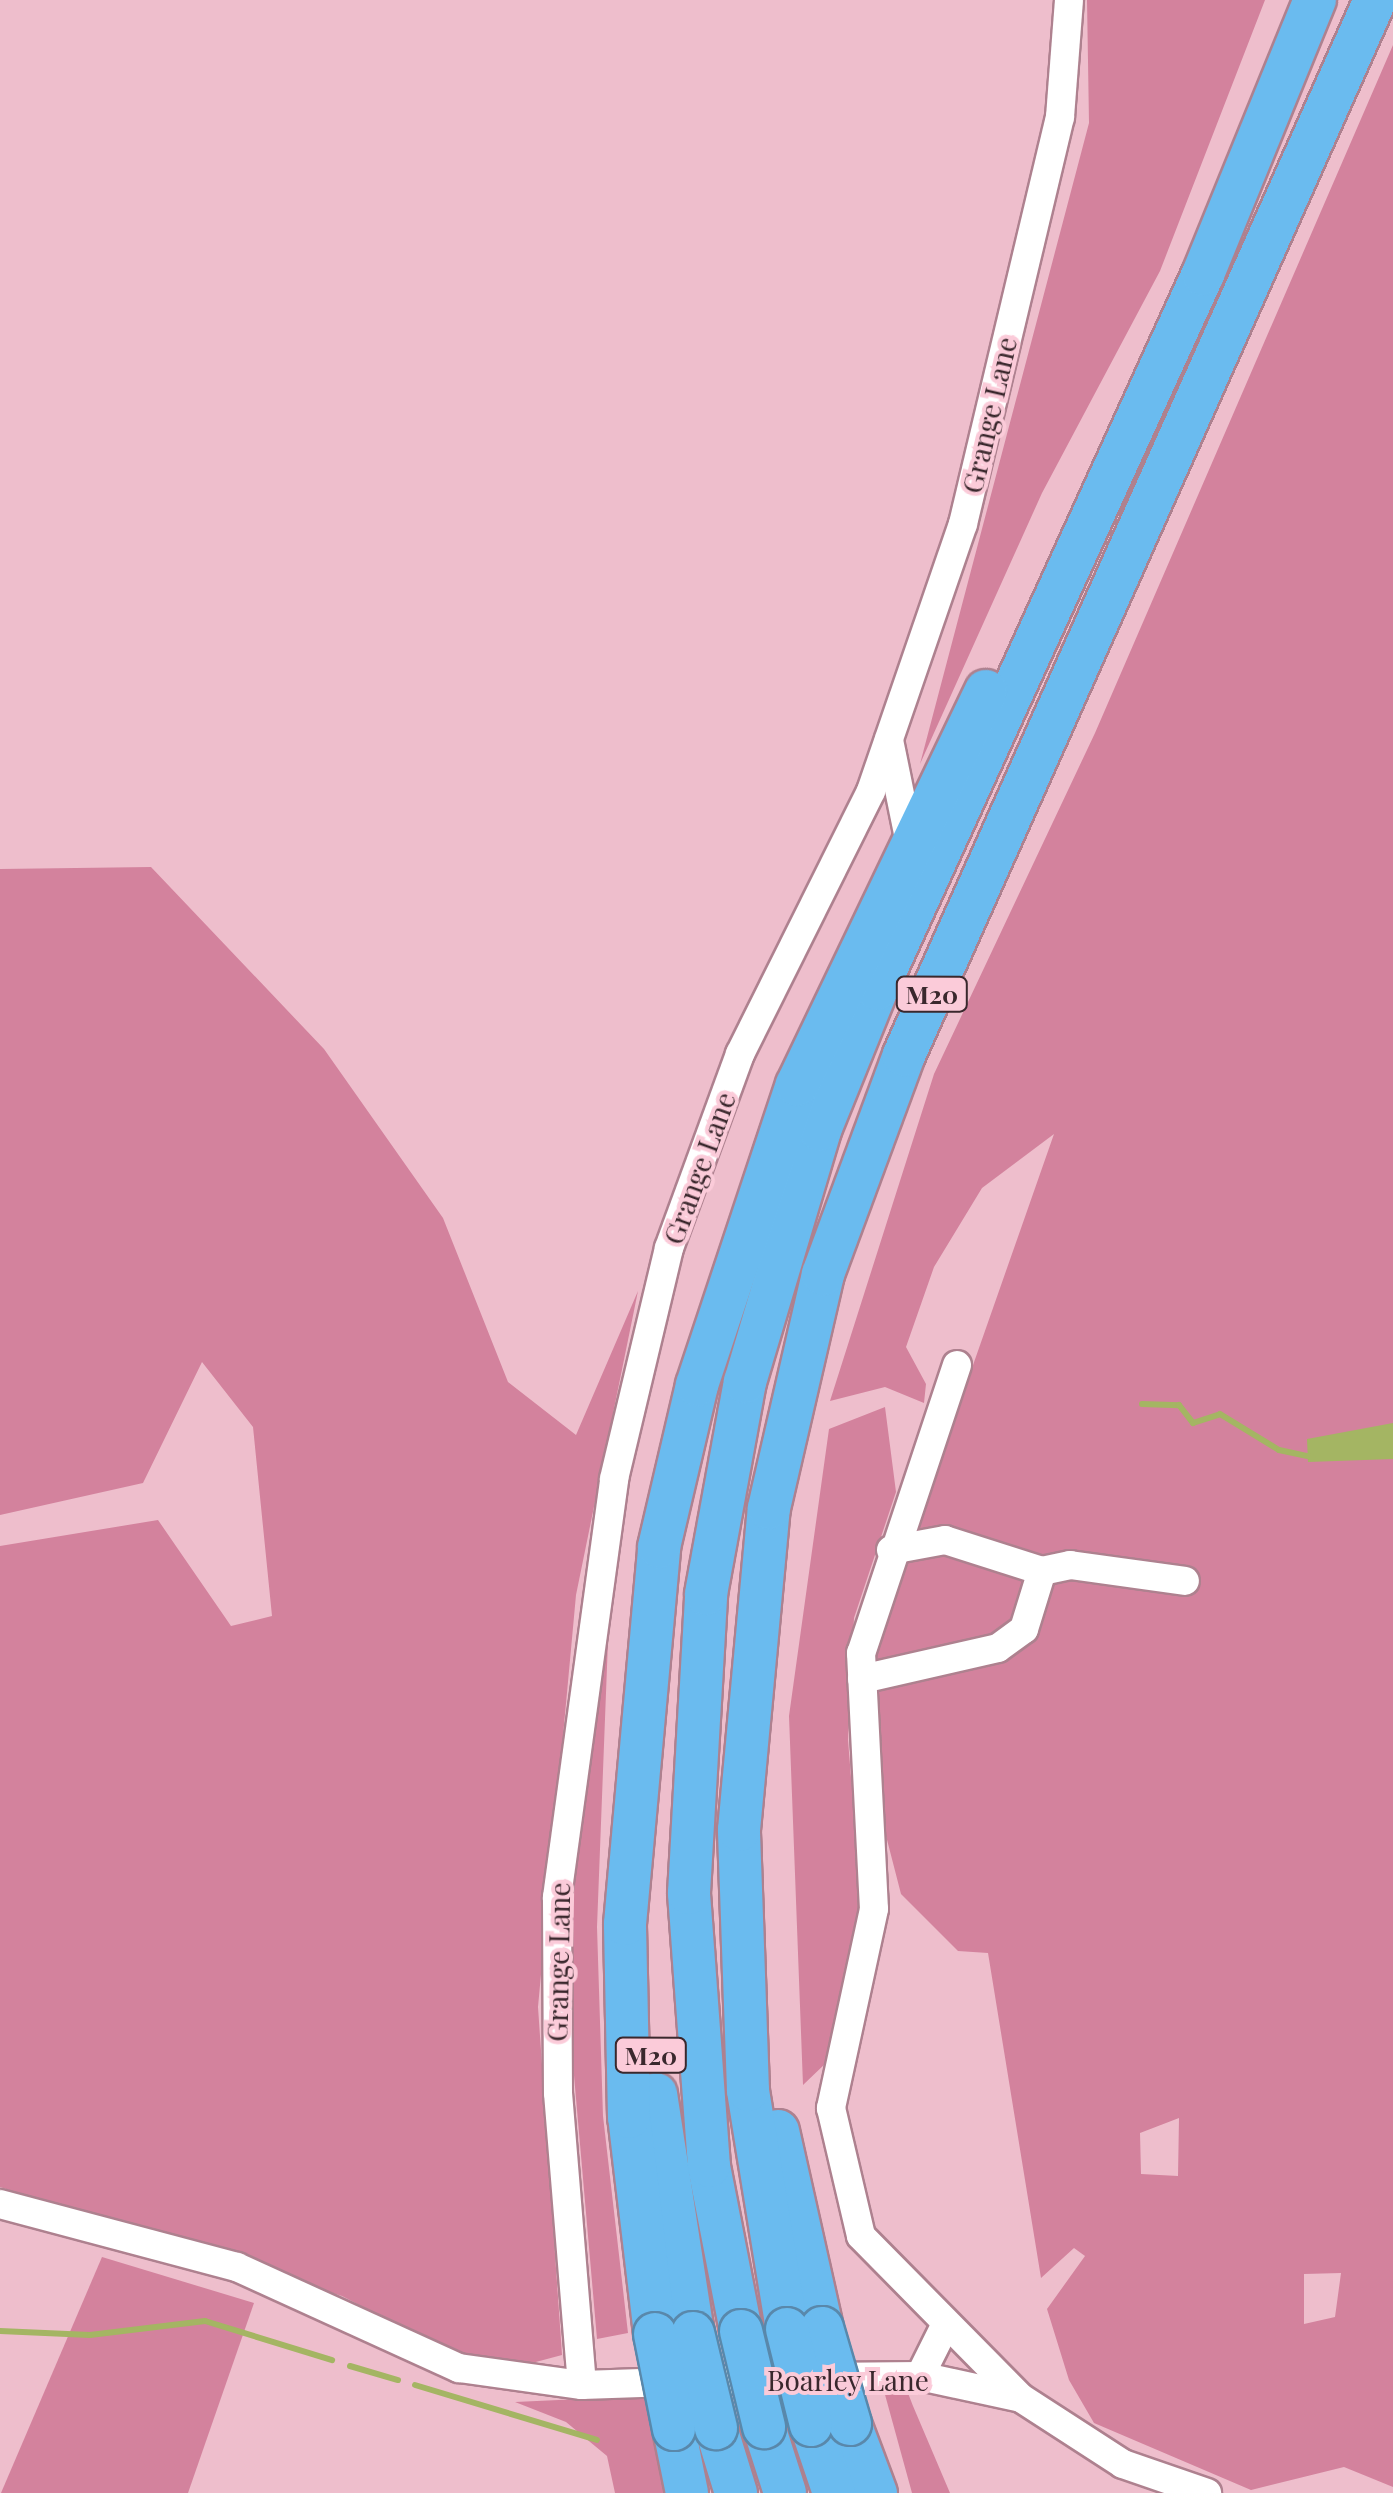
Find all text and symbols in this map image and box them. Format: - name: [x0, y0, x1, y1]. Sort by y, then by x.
- street label: Grange Lane: [955, 334, 1023, 496]
- road number: M20: [894, 974, 970, 1014]
- street label: Grange Lane: [656, 1087, 742, 1249]
- street label: Grange Lane: [540, 1882, 576, 2042]
- road number: M20: [614, 2035, 688, 2075]
- street label: Boarley Lane: [767, 2363, 929, 2397]

